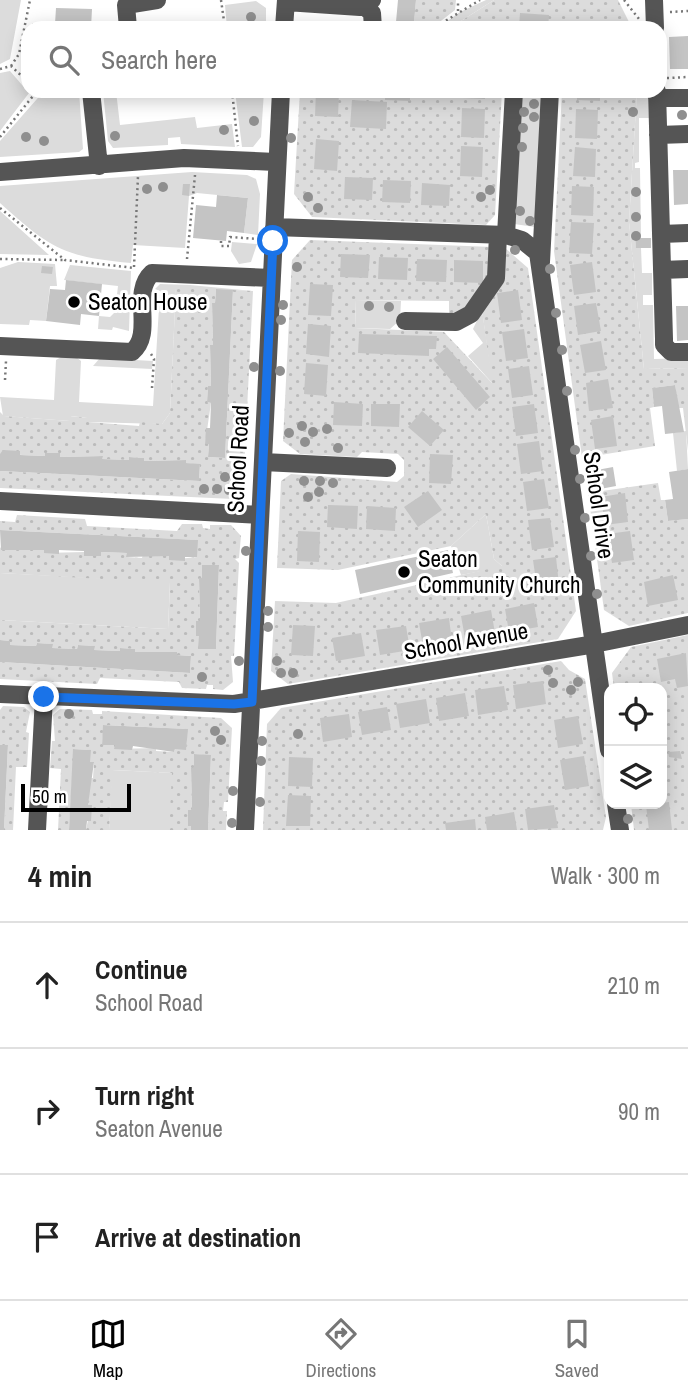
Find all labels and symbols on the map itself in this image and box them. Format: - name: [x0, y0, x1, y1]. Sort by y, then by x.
- route start: [257, 225, 288, 256]
- place label: Seaton House: [88, 286, 208, 317]
- marker: Seaton House: [66, 294, 82, 310]
- street label: School Road: [219, 404, 256, 514]
- street label: School Drive: [577, 449, 622, 561]
- place label: Seaton Community Church: [418, 543, 580, 600]
- marker: Seaton Community Church: [396, 564, 412, 580]
- street label: School Avenue: [401, 614, 530, 667]
- route end: [28, 681, 59, 712]
- scale bar: [21, 781, 131, 813]

